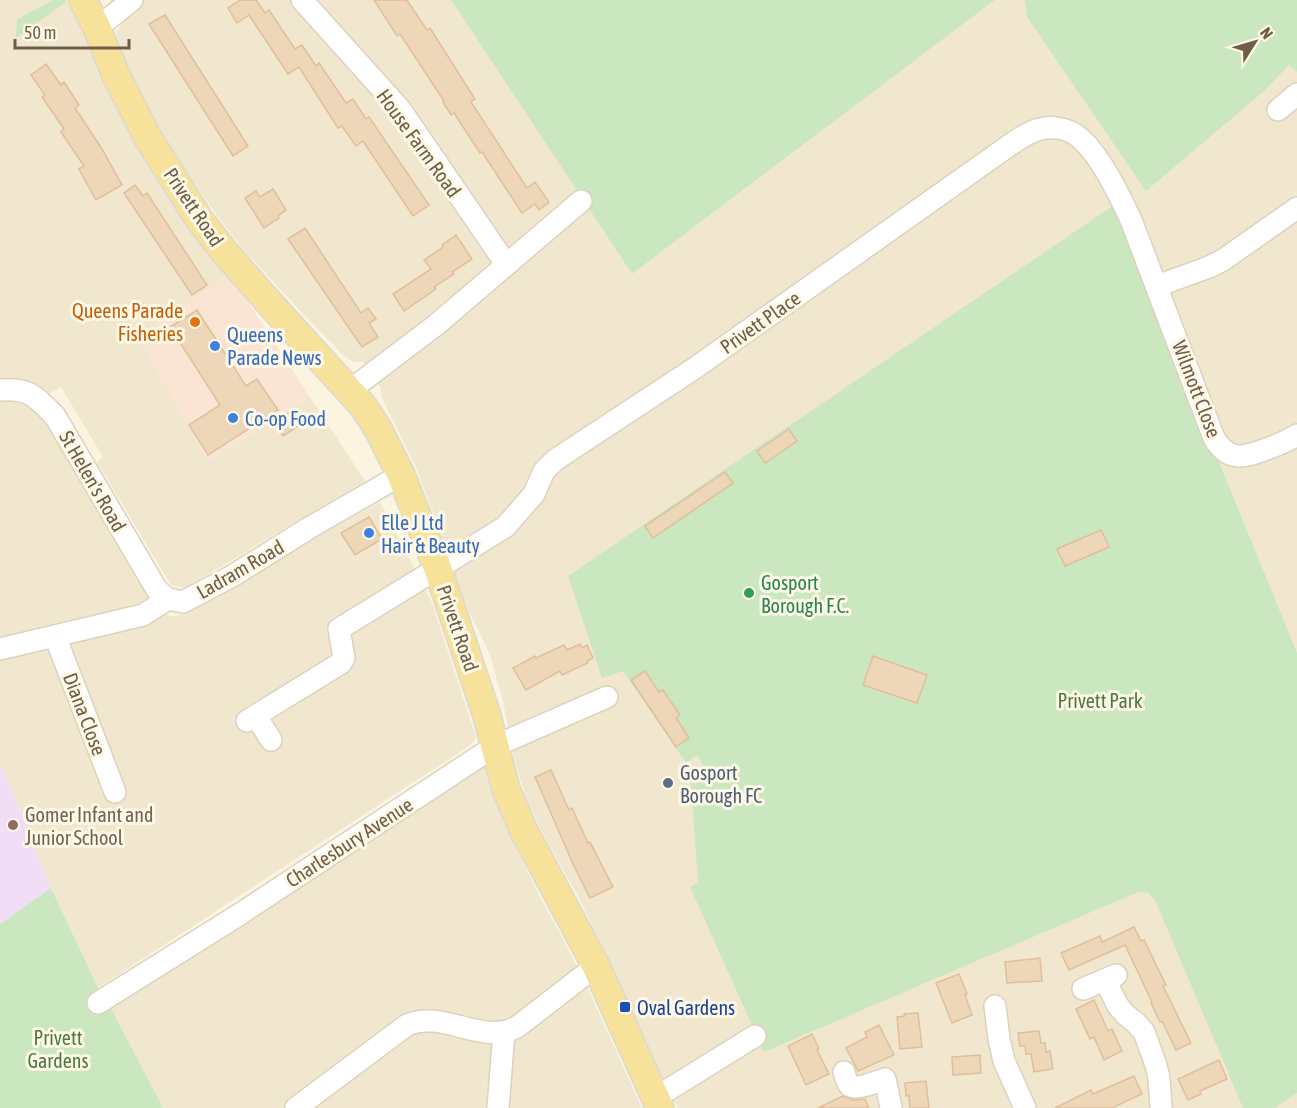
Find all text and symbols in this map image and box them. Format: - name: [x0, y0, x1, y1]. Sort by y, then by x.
- scale bar: [15, 12, 129, 50]
- north arrow: [1225, 12, 1285, 72]
- text: 50 m: [24, 22, 56, 43]
- text: N: [1257, 24, 1277, 42]
- street label: House Farm Road: [372, 85, 466, 201]
- street label: Privett Road: [159, 163, 229, 251]
- street label: Privett Place: [715, 286, 805, 358]
- place label: Queens Parade Fisheries: [72, 299, 183, 345]
- marker: Queens Parade Fisheries: [188, 315, 202, 329]
- place label: Queens Parade News: [227, 323, 321, 369]
- street label: Wilmott Close: [1168, 337, 1226, 441]
- marker: Queens Parade News: [208, 339, 222, 353]
- place label: Co-op Food: [245, 407, 326, 430]
- marker: Co-op Food: [226, 411, 240, 425]
- street label: St Helen's Road: [55, 427, 131, 535]
- place label: Elle J Ltd Hair & Beauty: [381, 511, 480, 557]
- marker: Elle J Ltd Hair & Beauty: [362, 526, 376, 540]
- street label: Ladram Road: [192, 535, 288, 603]
- place label: Gosport Borough F.C.: [761, 571, 849, 617]
- street label: Privett Road: [432, 582, 484, 674]
- marker: Gosport Borough F.C.: [742, 586, 756, 600]
- street label: Diana Close: [59, 670, 111, 758]
- park label: Privett Park: [1057, 689, 1143, 712]
- place label: Gosport Borough FC: [680, 761, 762, 807]
- marker: Gosport Borough FC: [661, 776, 675, 790]
- street label: Charlesbury Avenue: [281, 792, 417, 892]
- place label: Gomer Infant and Junior School: [25, 803, 153, 849]
- marker: Gomer Infant and Junior School: [6, 818, 20, 832]
- place label: Oval Gardens: [637, 996, 735, 1019]
- marker: Oval Gardens: [618, 1000, 632, 1014]
- park label: Privett Gardens: [27, 1026, 89, 1072]

